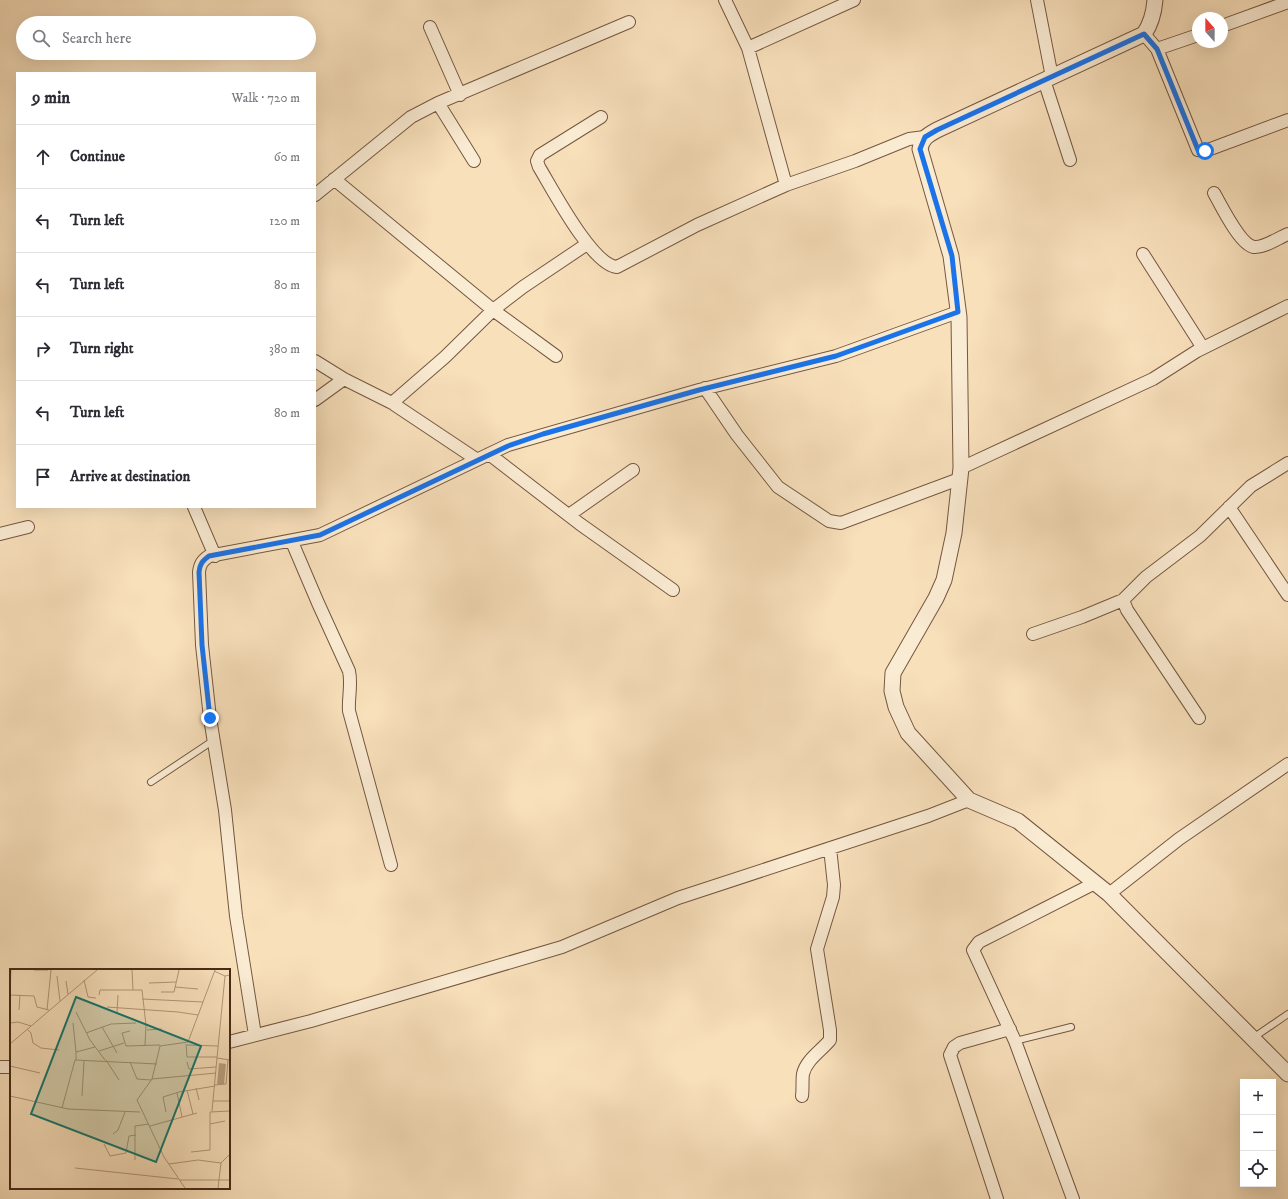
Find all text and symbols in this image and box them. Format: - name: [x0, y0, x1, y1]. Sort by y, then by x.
- north arrow: [1192, 12, 1228, 48]
- search box: [16, 16, 316, 60]
- icon: search: [30, 27, 52, 49]
- text: Search here: [62, 29, 131, 48]
- text: 9 min: [32, 87, 70, 109]
- text: Walk · 720 m: [232, 90, 300, 106]
- route start: [1196, 142, 1214, 160]
- icon: ahead: [32, 146, 54, 168]
- text: Continue: [70, 147, 125, 166]
- text: 60 m: [274, 149, 300, 165]
- icon: left: [32, 210, 54, 232]
- text: Turn left: [70, 211, 124, 230]
- text: 120 m: [269, 213, 300, 229]
- icon: left: [32, 274, 54, 296]
- text: Turn left: [70, 275, 124, 294]
- text: 80 m: [274, 277, 300, 293]
- icon: right: [32, 338, 54, 360]
- text: Turn right: [70, 339, 133, 358]
- text: 380 m: [269, 341, 300, 357]
- icon: left: [32, 402, 54, 424]
- text: Turn left: [70, 403, 124, 422]
- text: 80 m: [274, 405, 300, 421]
- icon: arrive: [32, 466, 54, 488]
- text: Arrive at destination: [70, 467, 190, 486]
- route end: [201, 709, 219, 727]
- inset map: [10, 969, 230, 1189]
- map controls: [1240, 1079, 1276, 1187]
- button: +: [1240, 1079, 1276, 1115]
- button: −: [1240, 1115, 1276, 1151]
- button: locate: [1240, 1151, 1276, 1187]

